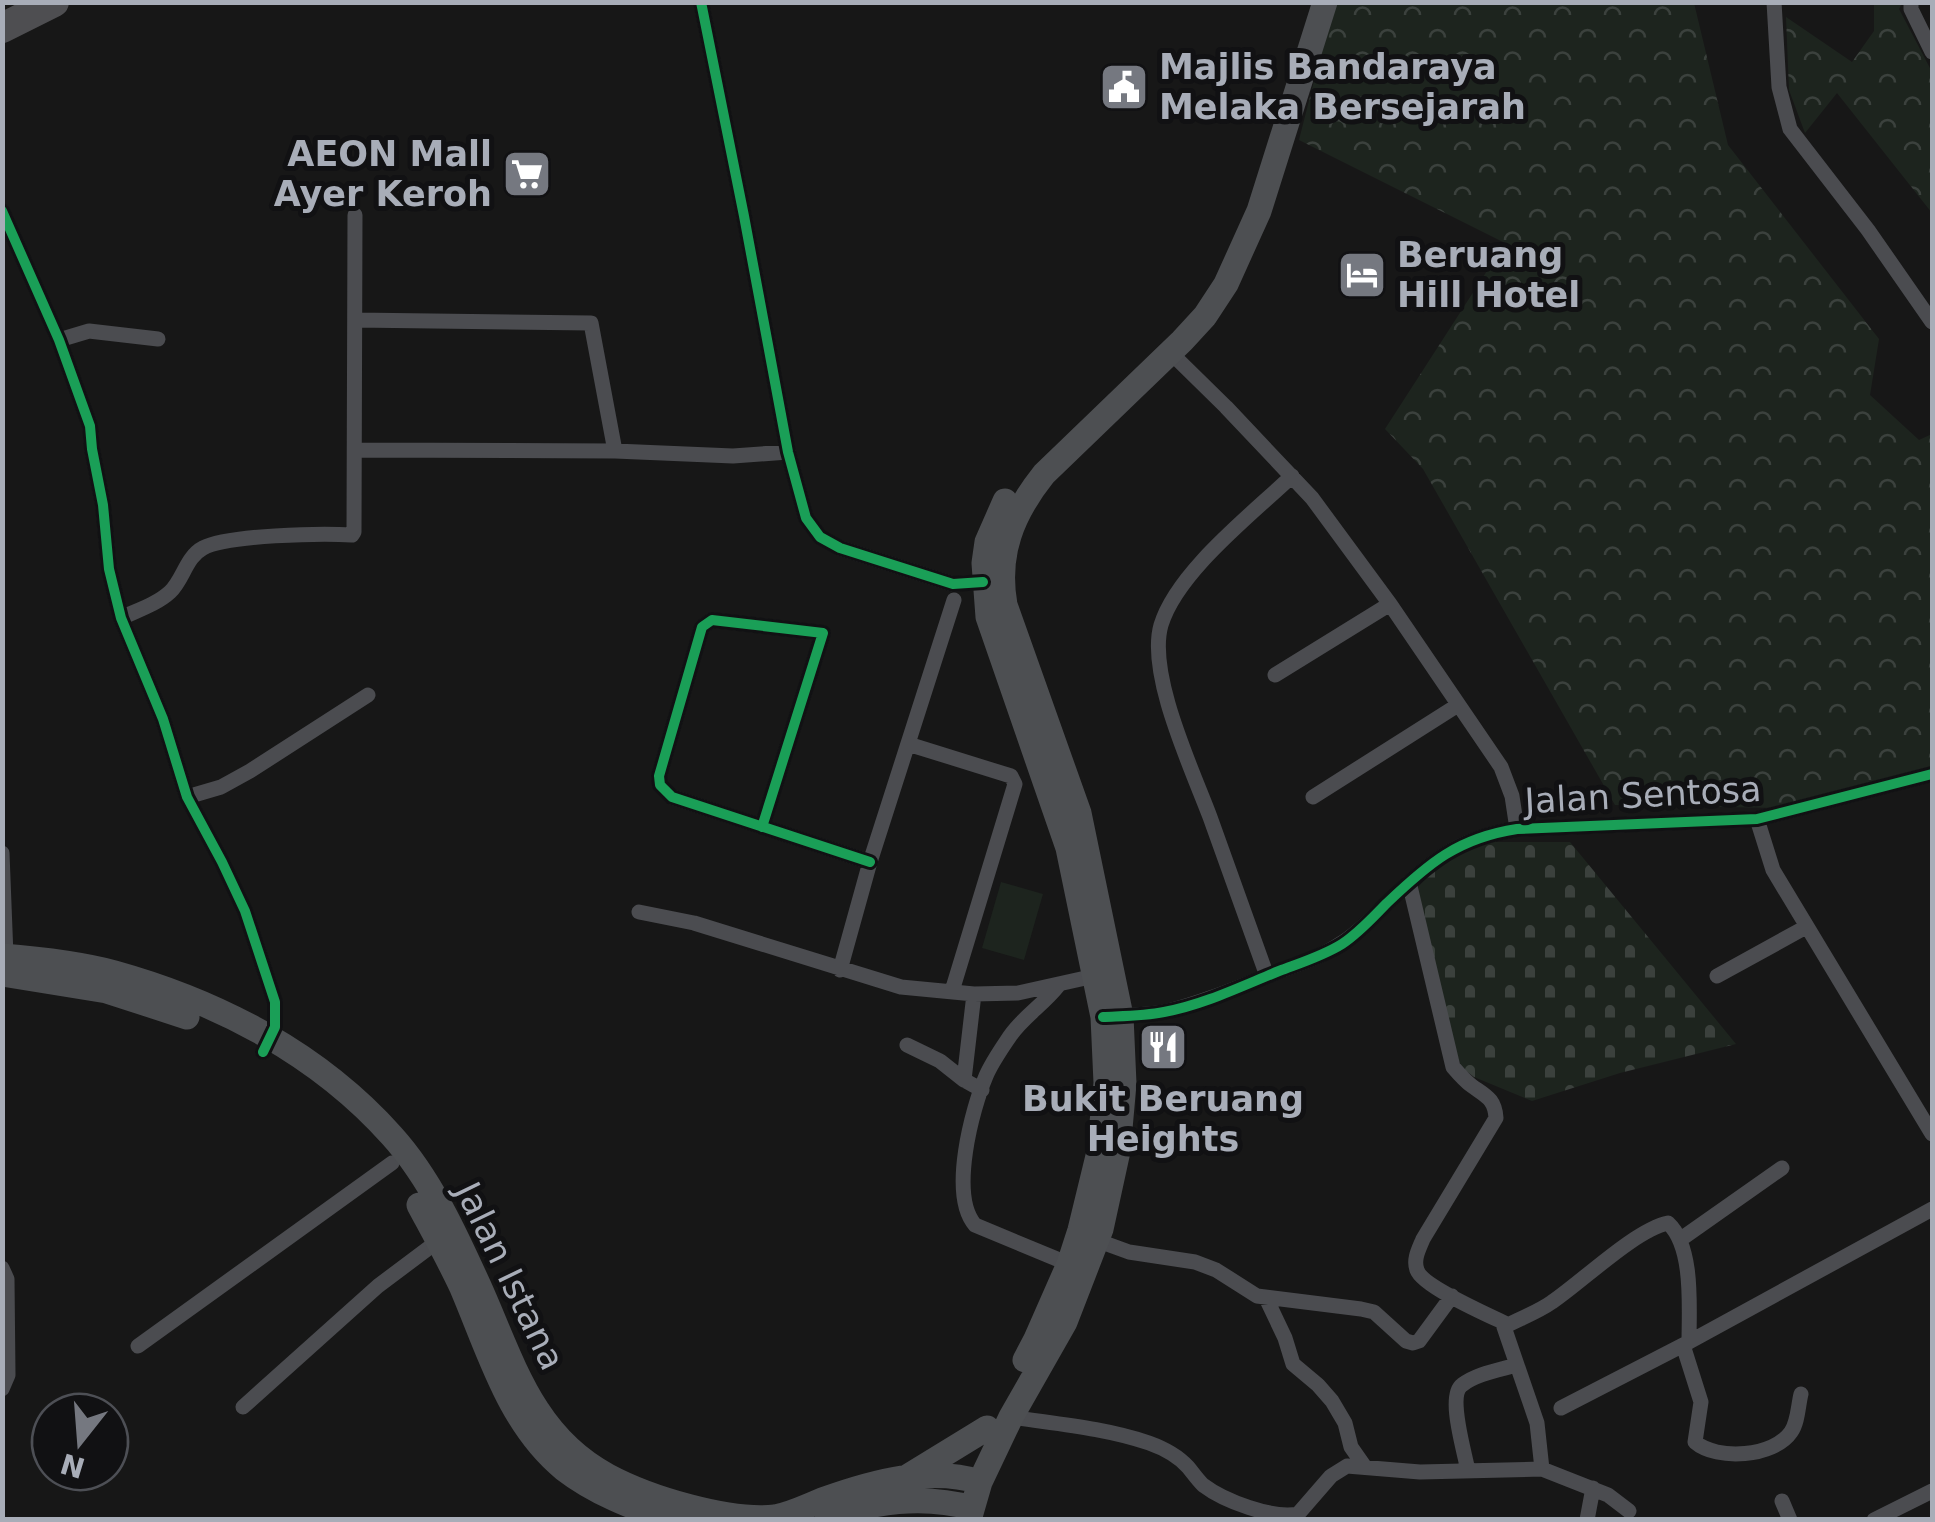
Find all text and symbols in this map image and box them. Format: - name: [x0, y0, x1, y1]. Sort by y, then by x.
- place label: Majlis Bandaraya Melaka Bersejarah: [1159, 47, 1526, 127]
- public building icon: Majlis Bandaraya Melaka Bersejarah: [1098, 61, 1150, 113]
- place label: AEON Mall Ayer Keroh: [274, 134, 492, 214]
- supermarket icon: AEON Mall Ayer Keroh: [501, 148, 553, 200]
- place label: Beruang Hill Hotel: [1397, 235, 1580, 315]
- hotel icon: Beruang Hill Hotel: [1336, 249, 1388, 301]
- street label: Jalan Sentosa: [1522, 769, 1762, 821]
- restaurant icon: Bukit Beruang Heights: [1137, 1021, 1189, 1073]
- place label: Bukit Beruang Heights: [1022, 1079, 1304, 1159]
- street label: Jalan Istana: [447, 1174, 573, 1376]
- north arrow: [30, 1392, 130, 1492]
- text: N: [57, 1446, 89, 1485]

